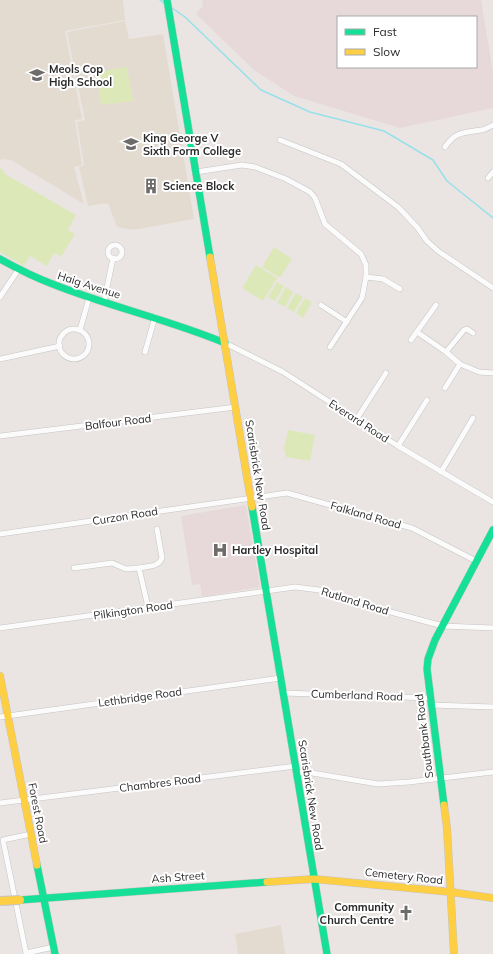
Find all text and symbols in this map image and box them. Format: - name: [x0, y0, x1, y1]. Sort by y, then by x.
- legend: [337, 16, 477, 68]
- text: Fast: [373, 24, 397, 39]
- text: Slow: [373, 44, 401, 59]
- place label: Meols Cop High School: [49, 62, 112, 89]
- school or university icon: Meols Cop High School: [28, 66, 46, 84]
- place label: King George V Sixth Form College: [143, 131, 241, 158]
- school or university icon: King George V Sixth Form College: [122, 135, 140, 153]
- building icon: Science Block: [142, 177, 160, 195]
- place label: Science Block: [163, 179, 235, 193]
- street label: Haig Avenue: [56, 268, 122, 302]
- street label: Everard Road: [326, 396, 392, 446]
- street label: Balfour Road: [84, 411, 152, 433]
- street label: Scarisbrick New Road: [242, 419, 274, 531]
- street label: Falkland Road: [329, 498, 403, 532]
- street label: Curzon Road: [91, 504, 159, 528]
- hospital icon: Hartley Hospital: [211, 541, 229, 559]
- place label: Hartley Hospital: [232, 543, 318, 557]
- street label: Rutland Road: [320, 584, 390, 618]
- street label: Pilkington Road: [92, 597, 174, 623]
- street label: Lethbridge Road: [97, 684, 183, 710]
- street label: Cumberland Road: [311, 686, 403, 704]
- street label: Southbank Road: [412, 693, 436, 779]
- street label: Scarisbrick New Road: [295, 739, 327, 851]
- street label: Chambres Road: [118, 771, 202, 795]
- street label: Forest Road: [25, 782, 51, 844]
- street label: Cemetery Road: [364, 865, 444, 887]
- street label: Ash Street: [151, 868, 205, 886]
- place label: Community Church Centre: [320, 900, 394, 927]
- church icon: Community Church Centre: [397, 904, 415, 922]

